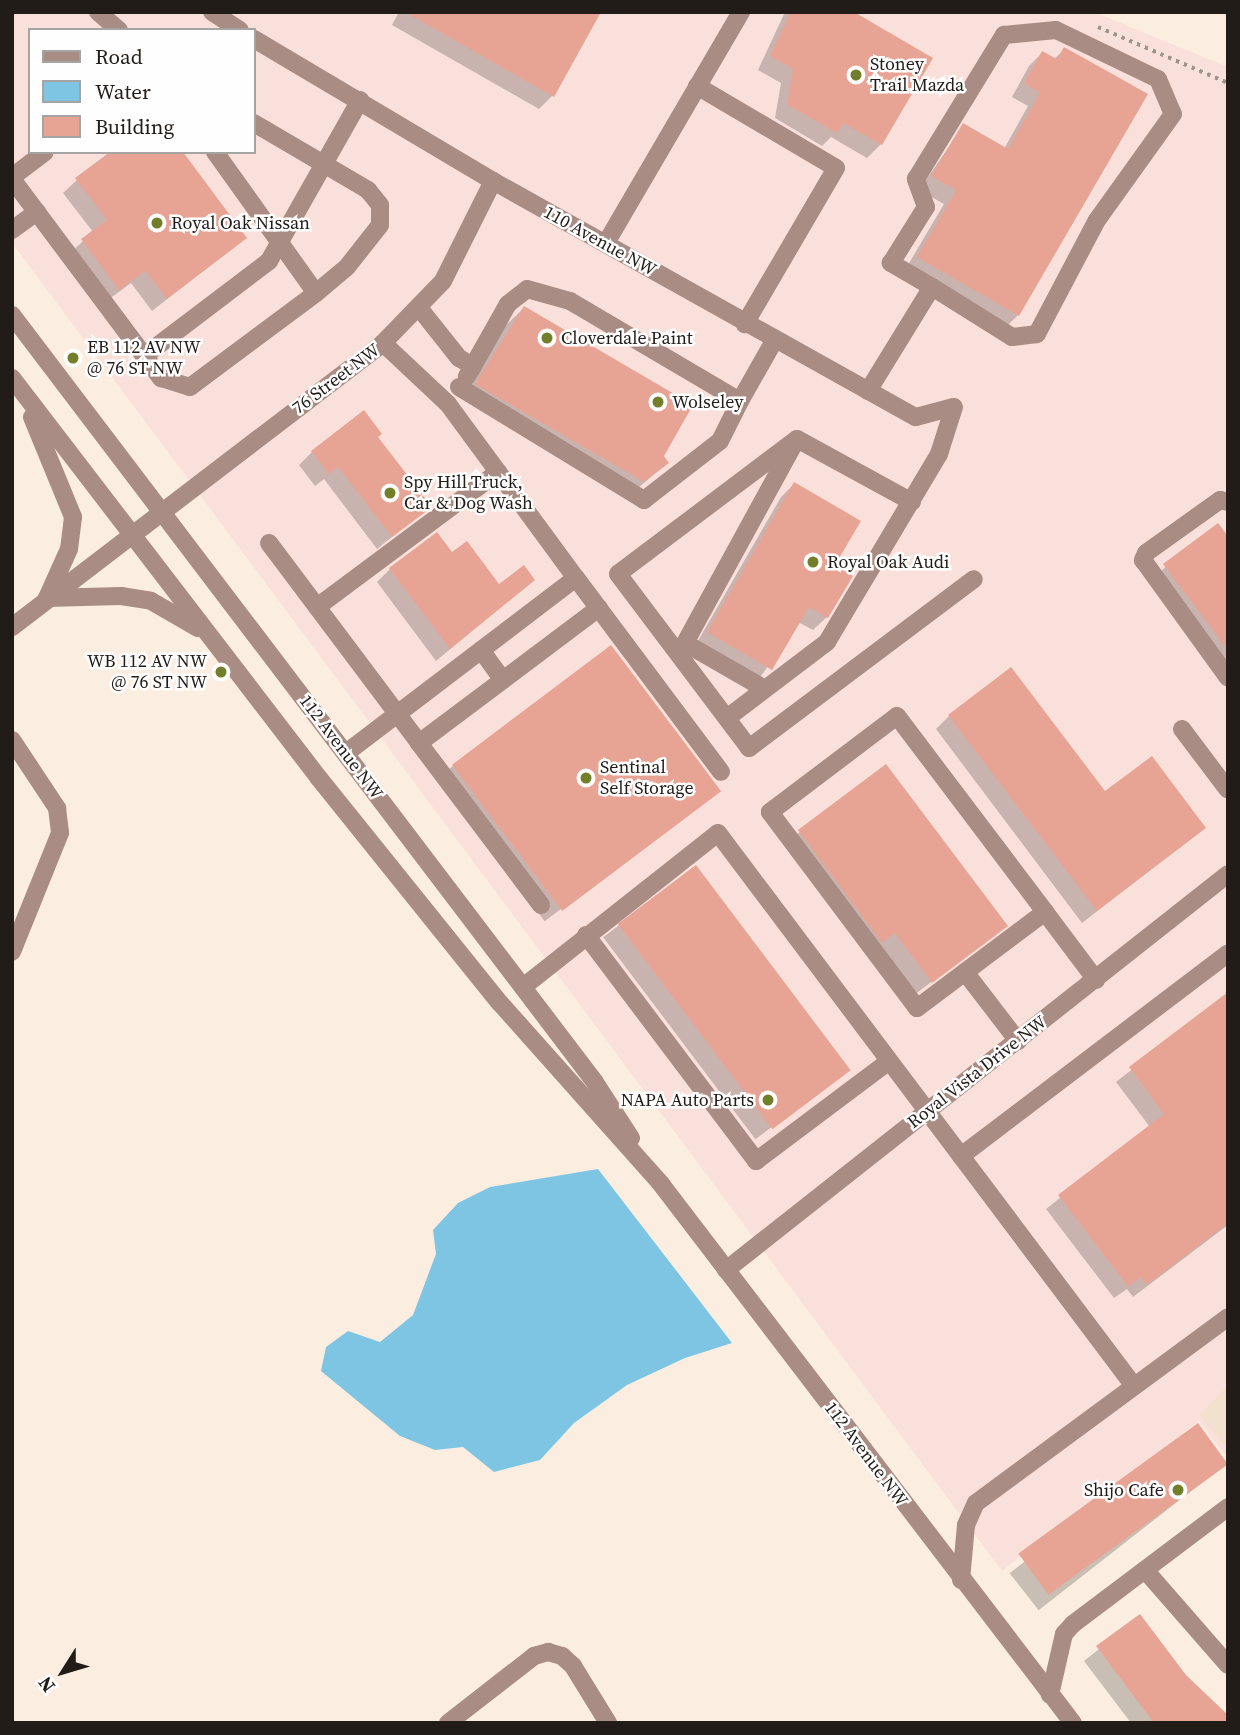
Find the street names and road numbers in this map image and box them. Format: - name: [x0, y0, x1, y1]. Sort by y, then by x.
- street label: 110 Avenue NW: [540, 201, 660, 281]
- street label: 76 Street NW: [288, 339, 384, 419]
- street label: 112 Avenue NW: [295, 691, 387, 803]
- street label: Royal Vista Drive NW: [903, 1011, 1051, 1133]
- street label: 112 Avenue NW: [820, 1398, 912, 1510]

